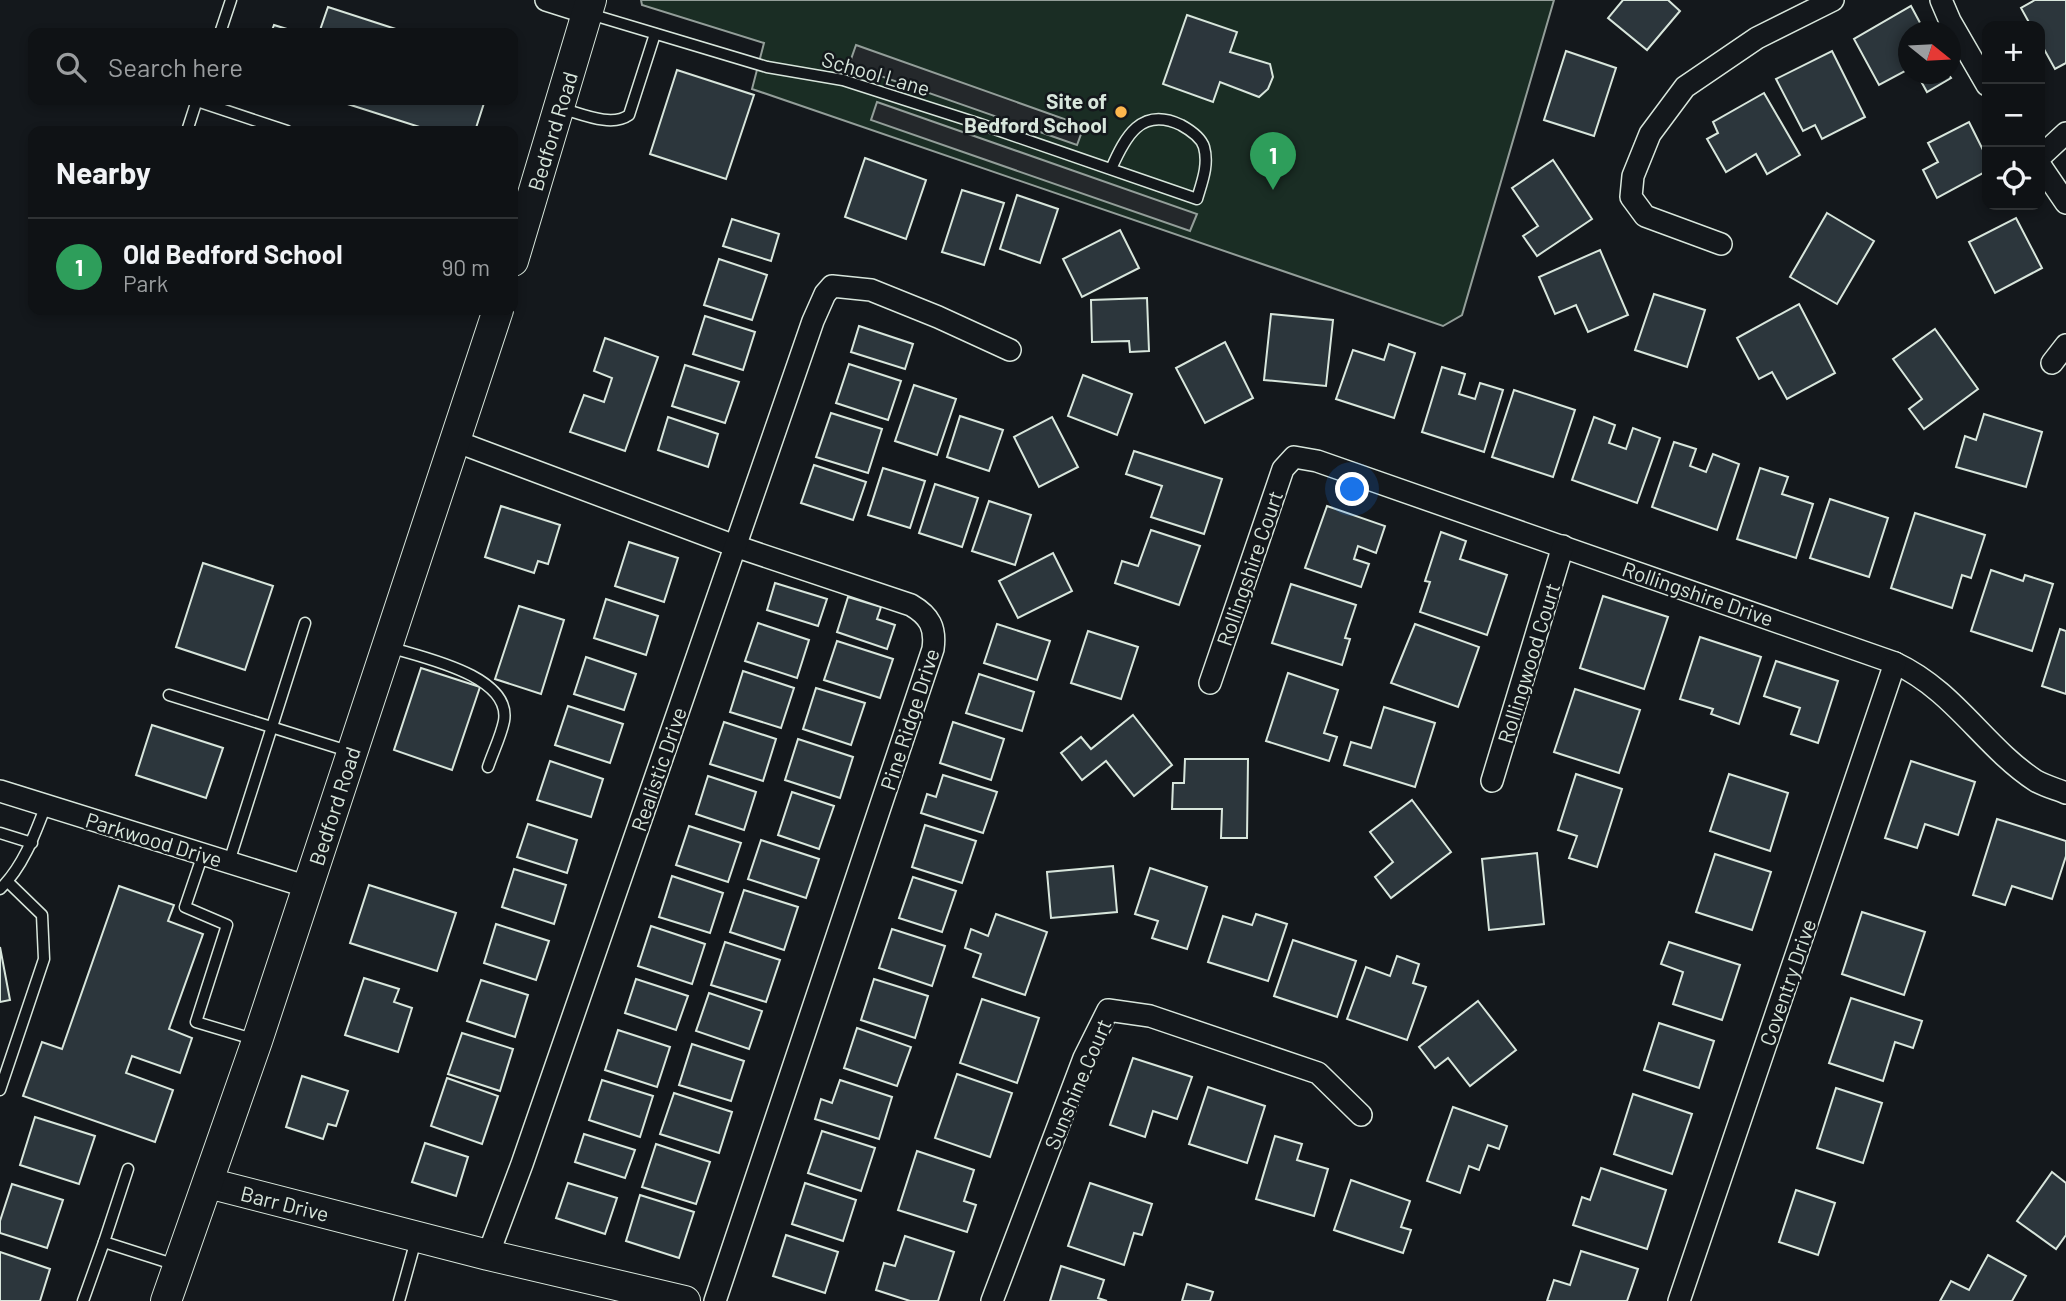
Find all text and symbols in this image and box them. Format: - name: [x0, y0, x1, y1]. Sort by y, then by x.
- north arrow: [1898, 21, 1961, 84]
- map controls: [1982, 21, 2045, 210]
- button: +: [1982, 21, 2045, 84]
- search box: [28, 28, 518, 105]
- street label: School Lane: [819, 46, 933, 100]
- icon: search: [52, 48, 90, 86]
- text: Search here: [108, 51, 243, 82]
- street label: Bedford Road: [522, 68, 582, 194]
- button: −: [1982, 84, 2045, 147]
- place label: Site of Bedford School: [964, 88, 1107, 137]
- marker: Site of Bedford School: [1113, 104, 1129, 120]
- pin: 1: [1250, 132, 1296, 190]
- button: locate: [1982, 147, 2045, 210]
- text: Nearby: [56, 154, 151, 190]
- text: Old Bedford School: [123, 238, 343, 269]
- text: 1: [75, 253, 83, 281]
- text: 90 m: [441, 253, 490, 281]
- text: Park: [123, 269, 168, 297]
- your location: [1335, 472, 1369, 506]
- street label: Rollingshire Court: [1211, 487, 1287, 649]
- street label: Rollingshire Drive: [1619, 555, 1777, 631]
- street label: Rollingwood Court: [1492, 580, 1564, 746]
- street label: Pine Ridge Drive: [874, 645, 944, 793]
- street label: Realistic Drive: [625, 704, 691, 834]
- street label: Bedford Road: [303, 743, 365, 869]
- street label: Parkwood Drive: [83, 806, 225, 872]
- street label: Coventry Drive: [1754, 915, 1820, 1049]
- street label: Sunshine Court: [1038, 1015, 1116, 1153]
- street label: Barr Drive: [238, 1180, 332, 1226]

